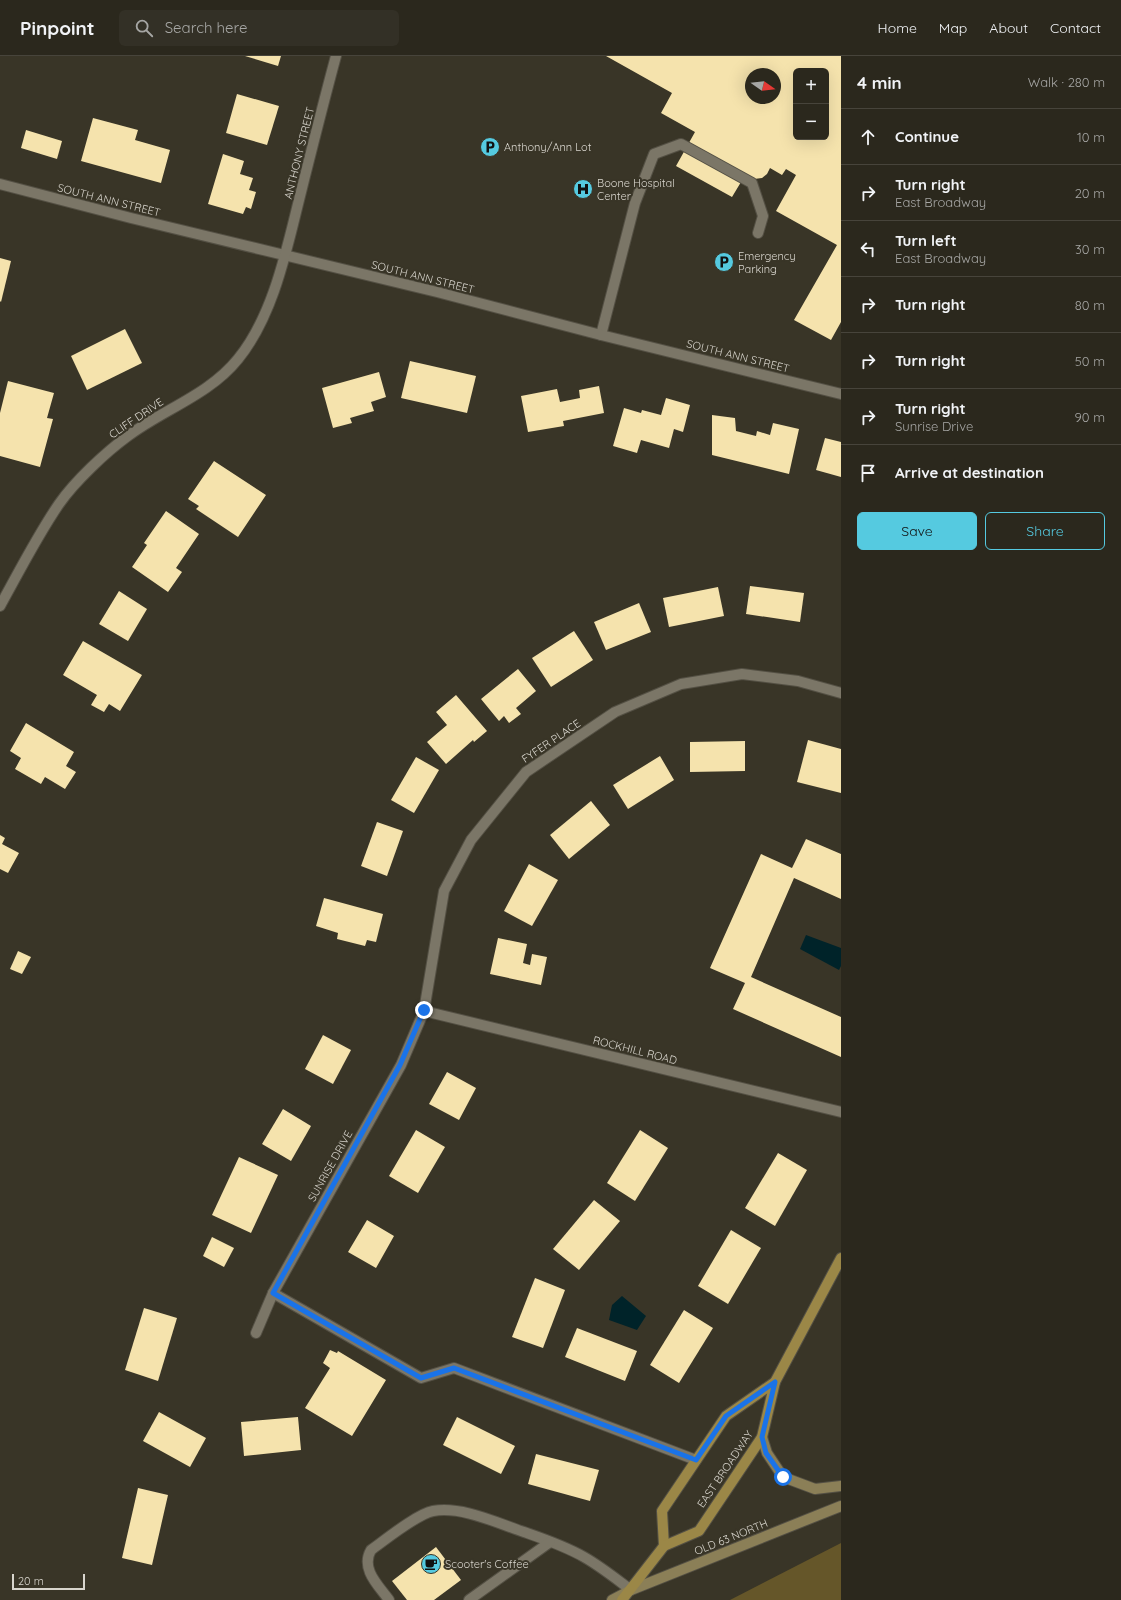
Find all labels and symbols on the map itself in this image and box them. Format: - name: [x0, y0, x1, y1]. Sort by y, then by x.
- north arrow: [745, 68, 781, 104]
- street label: ANTHONY STREET: [281, 105, 317, 201]
- parking icon: Anthony/Ann Lot: [479, 136, 501, 158]
- place label: Anthony/Ann Lot: [504, 140, 592, 154]
- place label: Boone Hospital Center: [597, 176, 675, 203]
- hospital icon: Boone Hospital Center: [572, 178, 594, 200]
- street label: SOUTH ANN STREET: [56, 180, 162, 220]
- place label: Emergency Parking: [738, 249, 796, 276]
- parking icon: Emergency Parking: [713, 251, 735, 273]
- street label: SOUTH ANN STREET: [370, 257, 476, 297]
- street label: SOUTH ANN STREET: [685, 336, 791, 376]
- street label: CLIFF DRIVE: [106, 395, 166, 441]
- street label: FYFER PLACE: [519, 716, 583, 766]
- route end: [415, 1001, 433, 1019]
- street label: ROCKHILL ROAD: [591, 1033, 679, 1067]
- street label: SUNRISE DRIVE: [305, 1128, 355, 1204]
- street label: EAST BROADWAY: [694, 1428, 756, 1510]
- route start: [774, 1468, 792, 1486]
- street label: OLD 63 NORTH: [692, 1516, 770, 1558]
- cafe icon: Scooter's Coffee: [420, 1553, 442, 1575]
- place label: Scooter's Coffee: [445, 1557, 529, 1571]
- scale bar: [12, 1572, 85, 1591]

